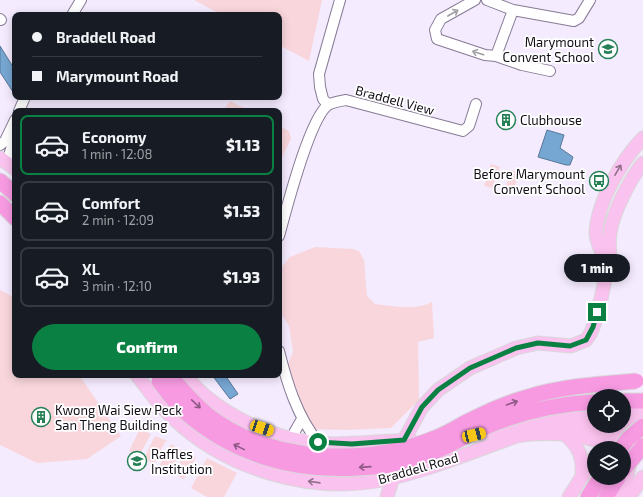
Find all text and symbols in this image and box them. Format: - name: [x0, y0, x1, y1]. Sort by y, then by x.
- one-way arrow: [446, 8, 458, 16]
- text: Braddell Road: [56, 28, 156, 46]
- place label: Marymount Convent School: [503, 34, 594, 65]
- school or university icon: Marymount Convent School: [597, 38, 619, 60]
- one-way arrow: [472, 49, 485, 56]
- text: Marymount Road: [56, 67, 179, 85]
- street label: Braddell View: [354, 82, 437, 118]
- building icon: Clubhouse: [495, 109, 517, 131]
- place label: Clubhouse: [520, 112, 582, 128]
- icon: car: [34, 127, 70, 163]
- text: Economy: [82, 128, 147, 146]
- text: $1.13: [226, 136, 260, 154]
- text: 1 min · 12:08: [82, 146, 152, 162]
- one-way arrow: [615, 164, 623, 176]
- place label: Before Marymount Convent School: [473, 166, 585, 197]
- bus stop icon: Before Marymount Convent School: [588, 170, 610, 192]
- icon: car: [34, 193, 70, 229]
- text: Comfort: [82, 194, 140, 212]
- text: $1.53: [224, 202, 260, 220]
- text: 2 min · 12:09: [82, 212, 154, 228]
- callout: 1 min: [564, 254, 630, 282]
- icon: car: [34, 259, 70, 295]
- text: XL: [82, 260, 100, 278]
- text: 1 min: [581, 260, 613, 276]
- text: $1.93: [223, 268, 260, 286]
- text: 3 min · 12:10: [82, 278, 152, 294]
- route end: [588, 303, 606, 321]
- button: Confirm: [32, 324, 262, 370]
- map controls: [587, 389, 631, 485]
- button: locate: [587, 389, 631, 433]
- one-way arrow: [505, 398, 517, 406]
- one-way arrow: [191, 399, 201, 408]
- place label: Kwong Wai Siew Peck San Theng Building: [55, 402, 182, 433]
- building icon: Kwong Wai Siew Peck San Theng Building: [30, 406, 52, 428]
- car: [249, 419, 275, 437]
- car: [461, 426, 487, 444]
- route start: [309, 433, 327, 451]
- button: layers: [587, 441, 631, 485]
- one-way arrow: [233, 443, 245, 450]
- place label: Raffles Institution: [151, 446, 212, 477]
- street label: Braddell Road: [376, 449, 460, 487]
- school or university icon: Raffles Institution: [126, 450, 148, 472]
- one-way arrow: [359, 464, 372, 471]
- one-way arrow: [308, 478, 321, 486]

